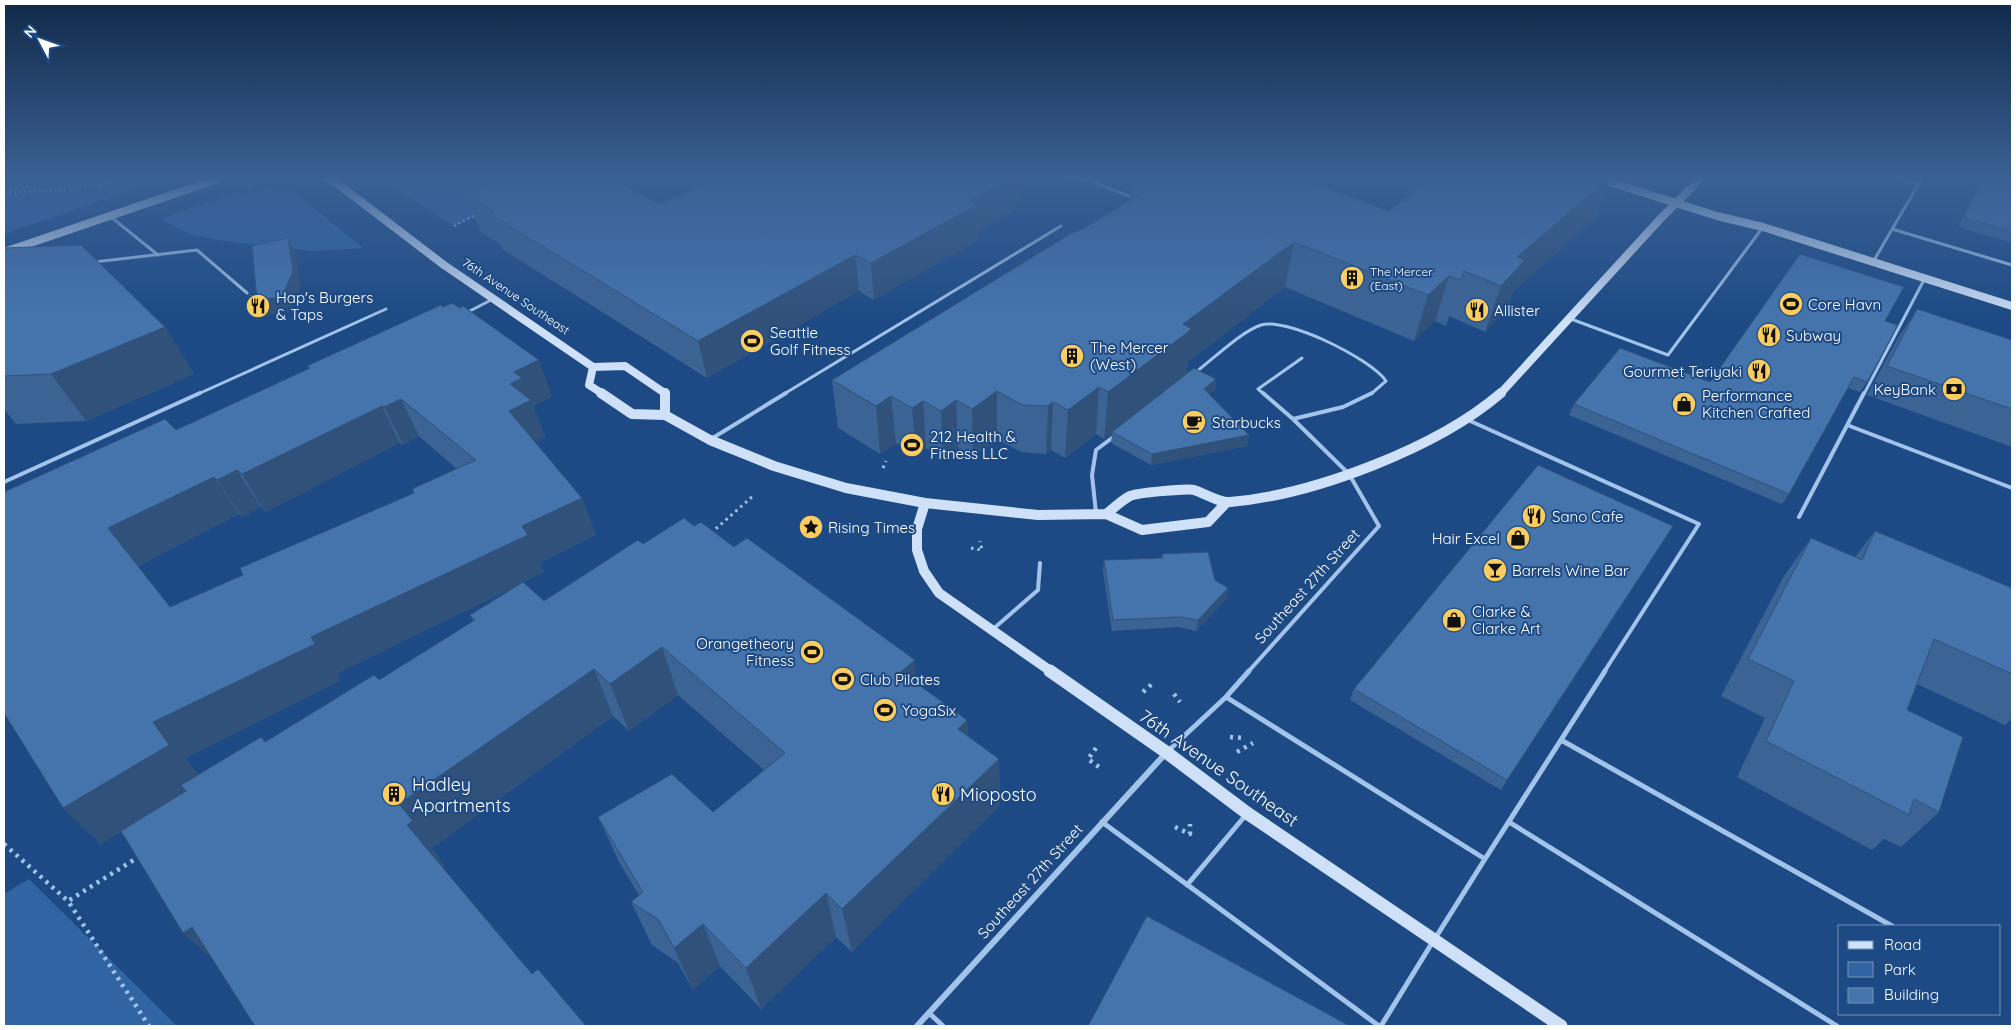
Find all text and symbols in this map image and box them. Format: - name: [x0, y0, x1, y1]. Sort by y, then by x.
- north arrow: [15, 15, 65, 65]
- text: N: [20, 22, 40, 41]
- street label: 76th Avenue Southeast: [459, 254, 573, 338]
- place label: The Mercer (East): [1370, 264, 1433, 293]
- building icon: The Mercer (East): [1339, 265, 1365, 291]
- place label: Hap's Burgers & Taps: [276, 288, 373, 324]
- sports icon: Core Havn: [1778, 291, 1804, 317]
- restaurant icon: Hap's Burgers & Taps: [245, 293, 271, 319]
- place label: Core Havn: [1808, 295, 1881, 314]
- restaurant icon: Allister: [1464, 297, 1490, 323]
- place label: Allister: [1494, 301, 1540, 320]
- restaurant icon: Subway: [1756, 322, 1782, 348]
- place label: Seattle Golf Fitness: [770, 323, 850, 359]
- place label: Subway: [1786, 326, 1841, 345]
- sports icon: Seattle Golf Fitness: [739, 328, 765, 354]
- place label: The Mercer (West): [1090, 338, 1169, 374]
- building icon: The Mercer (West): [1059, 343, 1085, 369]
- restaurant icon: Gourmet Teriyaki: [1746, 358, 1772, 384]
- place label: Gourmet Teriyaki: [1623, 362, 1742, 381]
- bank icon: KeyBank: [1941, 376, 1967, 402]
- place label: KeyBank: [1874, 380, 1936, 399]
- place label: Performance Kitchen Crafted: [1702, 386, 1810, 422]
- shop icon: Performance Kitchen Crafted: [1671, 391, 1697, 417]
- cafe icon: Starbucks: [1181, 409, 1207, 435]
- place label: Starbucks: [1212, 413, 1281, 432]
- place label: 212 Health & Fitness LLC: [930, 427, 1016, 463]
- sports icon: 212 Health & Fitness LLC: [899, 432, 925, 458]
- restaurant icon: Sano Cafe: [1521, 503, 1547, 529]
- place label: Sano Cafe: [1552, 507, 1624, 526]
- place icon: Rising Times: [798, 514, 824, 540]
- place label: Rising Times: [828, 518, 915, 537]
- street label: Southeast 27th Street: [1250, 525, 1364, 647]
- shop icon: Hair Excel: [1505, 525, 1531, 551]
- place label: Hair Excel: [1432, 529, 1500, 548]
- bar icon: Barrels Wine Bar: [1482, 557, 1508, 583]
- place label: Barrels Wine Bar: [1512, 561, 1629, 580]
- place label: Clarke & Clarke Art: [1472, 602, 1541, 638]
- shop icon: Clarke & Clarke Art: [1441, 607, 1467, 633]
- place label: Orangetheory Fitness: [696, 634, 794, 670]
- sports icon: Orangetheory Fitness: [799, 639, 825, 665]
- sports icon: Club Pilates: [830, 666, 856, 692]
- place label: Club Pilates: [860, 670, 940, 689]
- sports icon: YogaSix: [872, 697, 898, 723]
- place label: YogaSix: [902, 701, 956, 720]
- street label: 76th Avenue Southeast: [1135, 704, 1303, 832]
- place label: Hadley Apartments: [412, 773, 510, 817]
- building icon: Hadley Apartments: [381, 781, 407, 807]
- restaurant icon: Mioposto: [930, 781, 956, 807]
- place label: Mioposto: [960, 783, 1037, 806]
- street label: Southeast 27th Street: [973, 820, 1087, 942]
- legend: [1838, 925, 2001, 1015]
- text: Road: [1884, 935, 1921, 954]
- text: Park: [1884, 960, 1916, 979]
- text: Building: [1884, 985, 1939, 1004]

